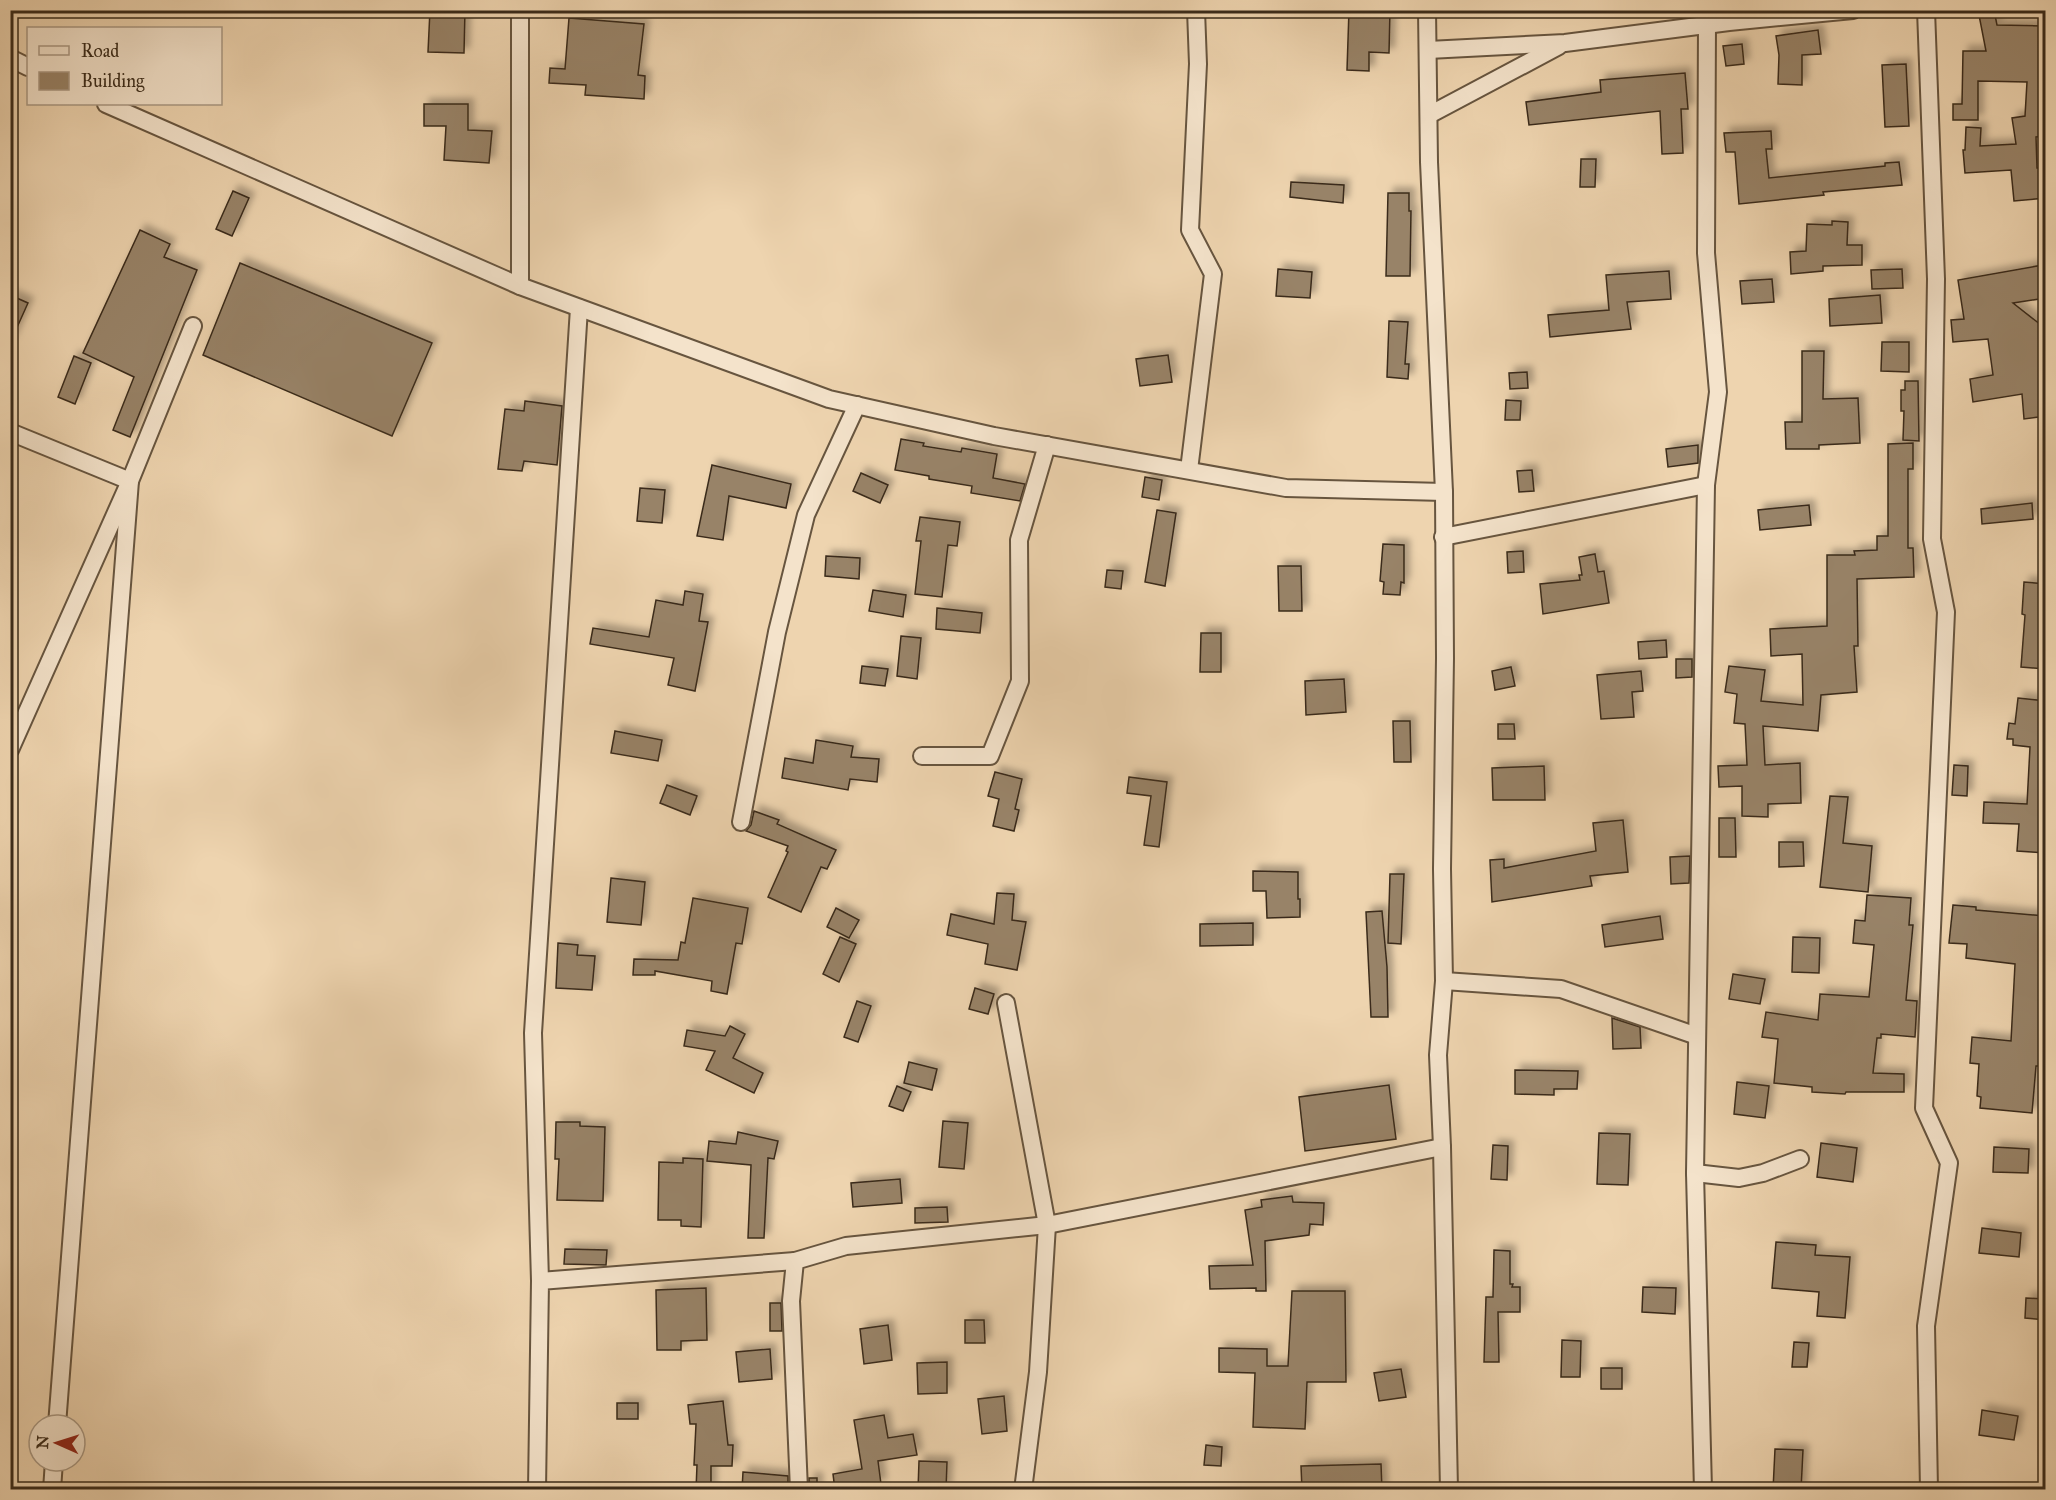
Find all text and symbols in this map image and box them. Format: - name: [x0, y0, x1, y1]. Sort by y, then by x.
- legend: [27, 27, 222, 105]
- text: Road: [81, 40, 119, 62]
- text: Building: [81, 70, 145, 93]
- north arrow: [27, 1413, 87, 1473]
- text: N: [33, 1435, 52, 1450]

